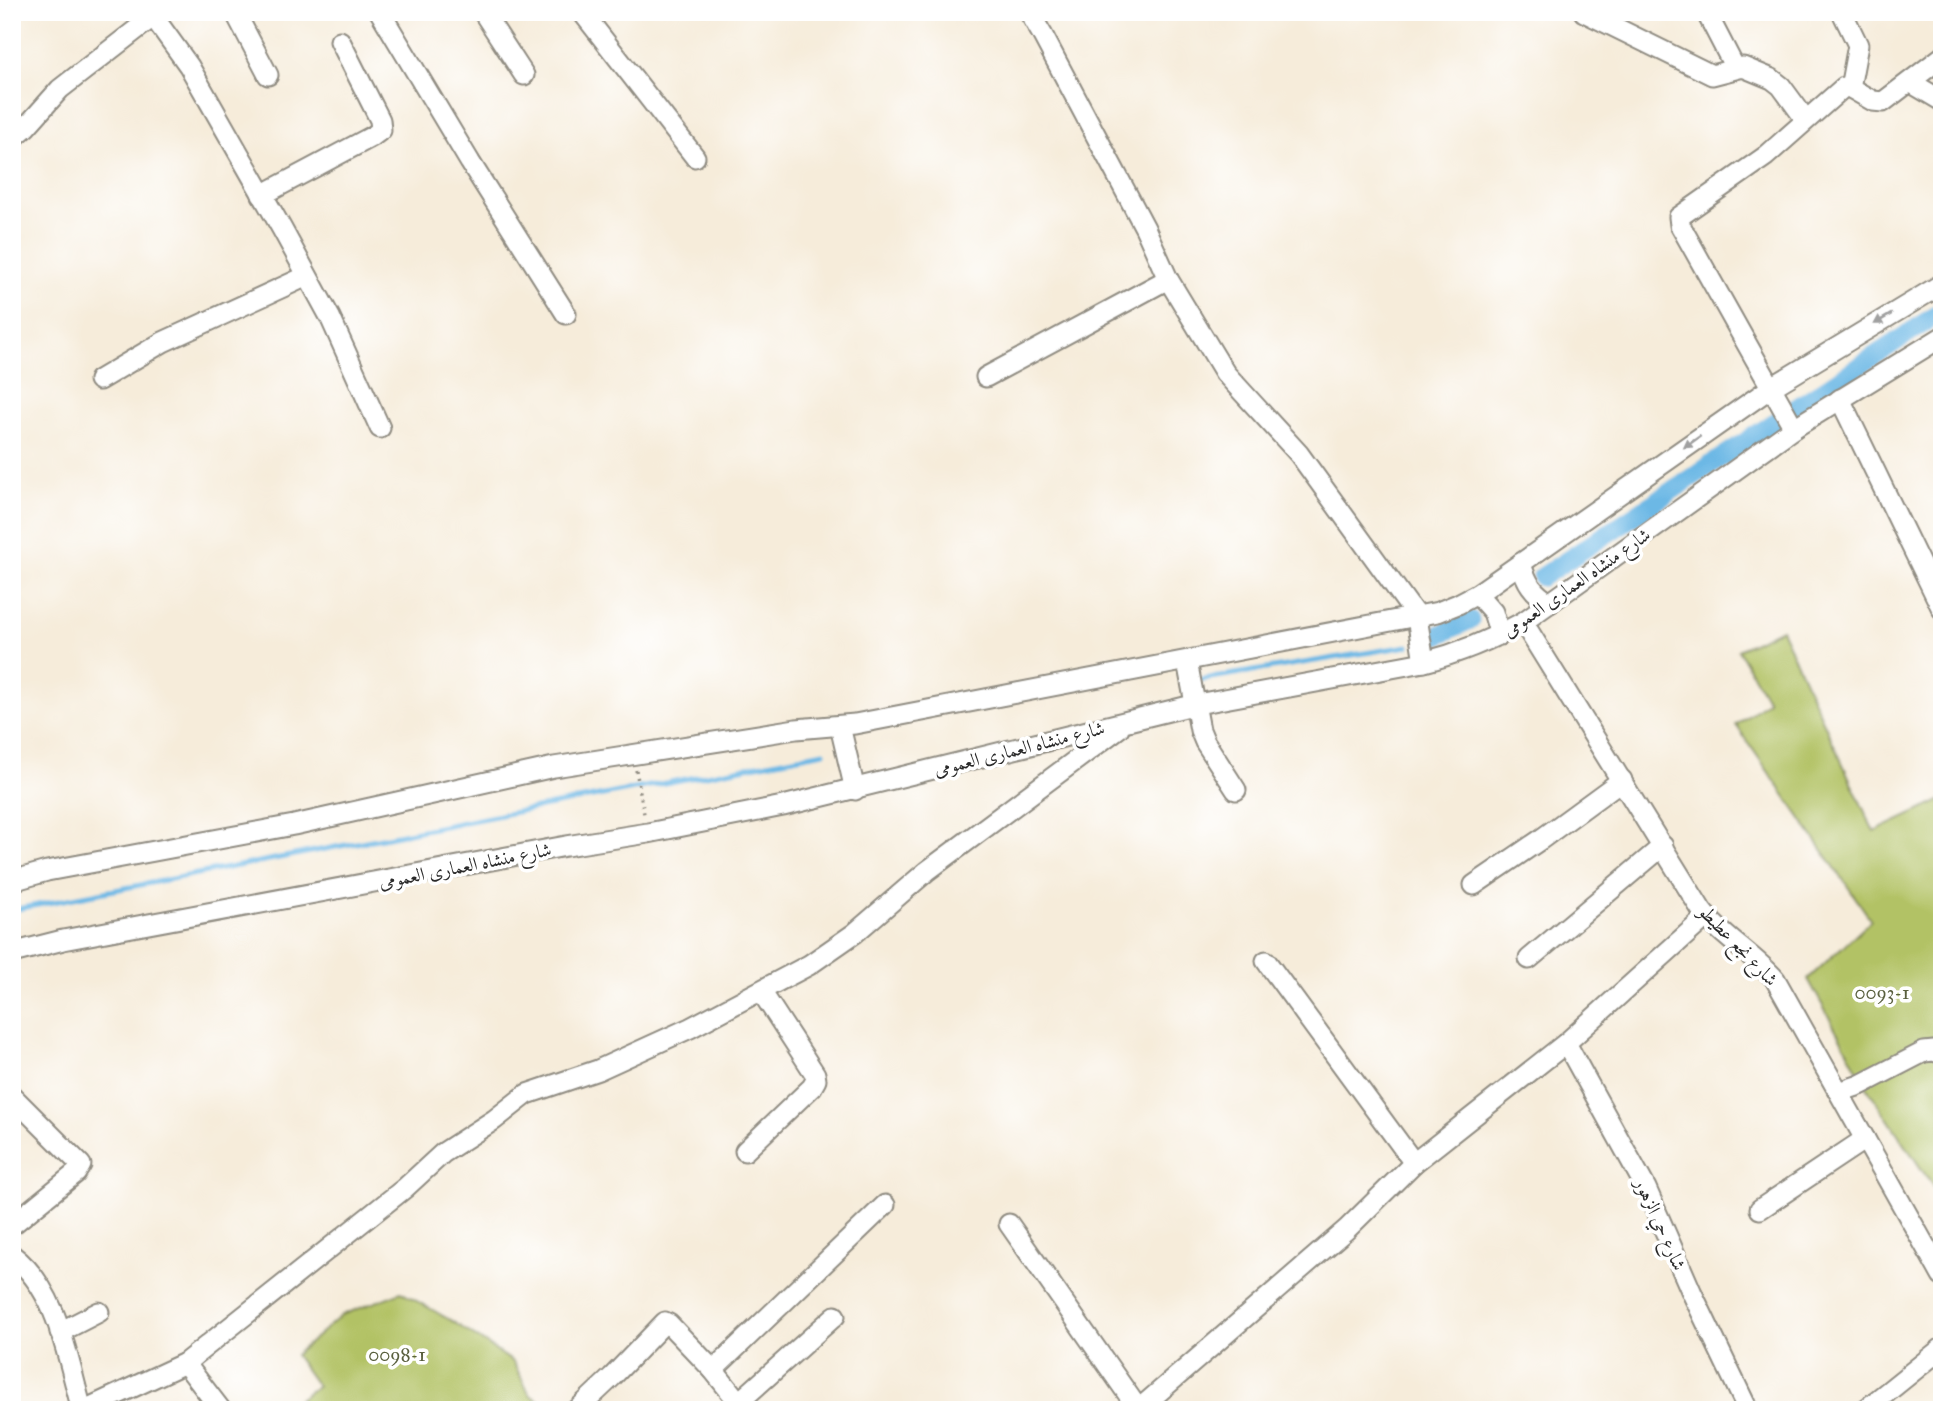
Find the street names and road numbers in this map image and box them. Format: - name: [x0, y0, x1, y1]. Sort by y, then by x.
- street label: شارع منشاه العمارى العمومى: [1498, 523, 1657, 645]
- street label: شارع منشاه العمارى العمومى: [931, 716, 1108, 785]
- street label: شارع منشاه العمارى العمومى: [377, 837, 554, 897]
- street label: شارع نجع عطيطو: [1689, 899, 1783, 995]
- street label: شارع حي الزهور: [1626, 1173, 1691, 1275]

